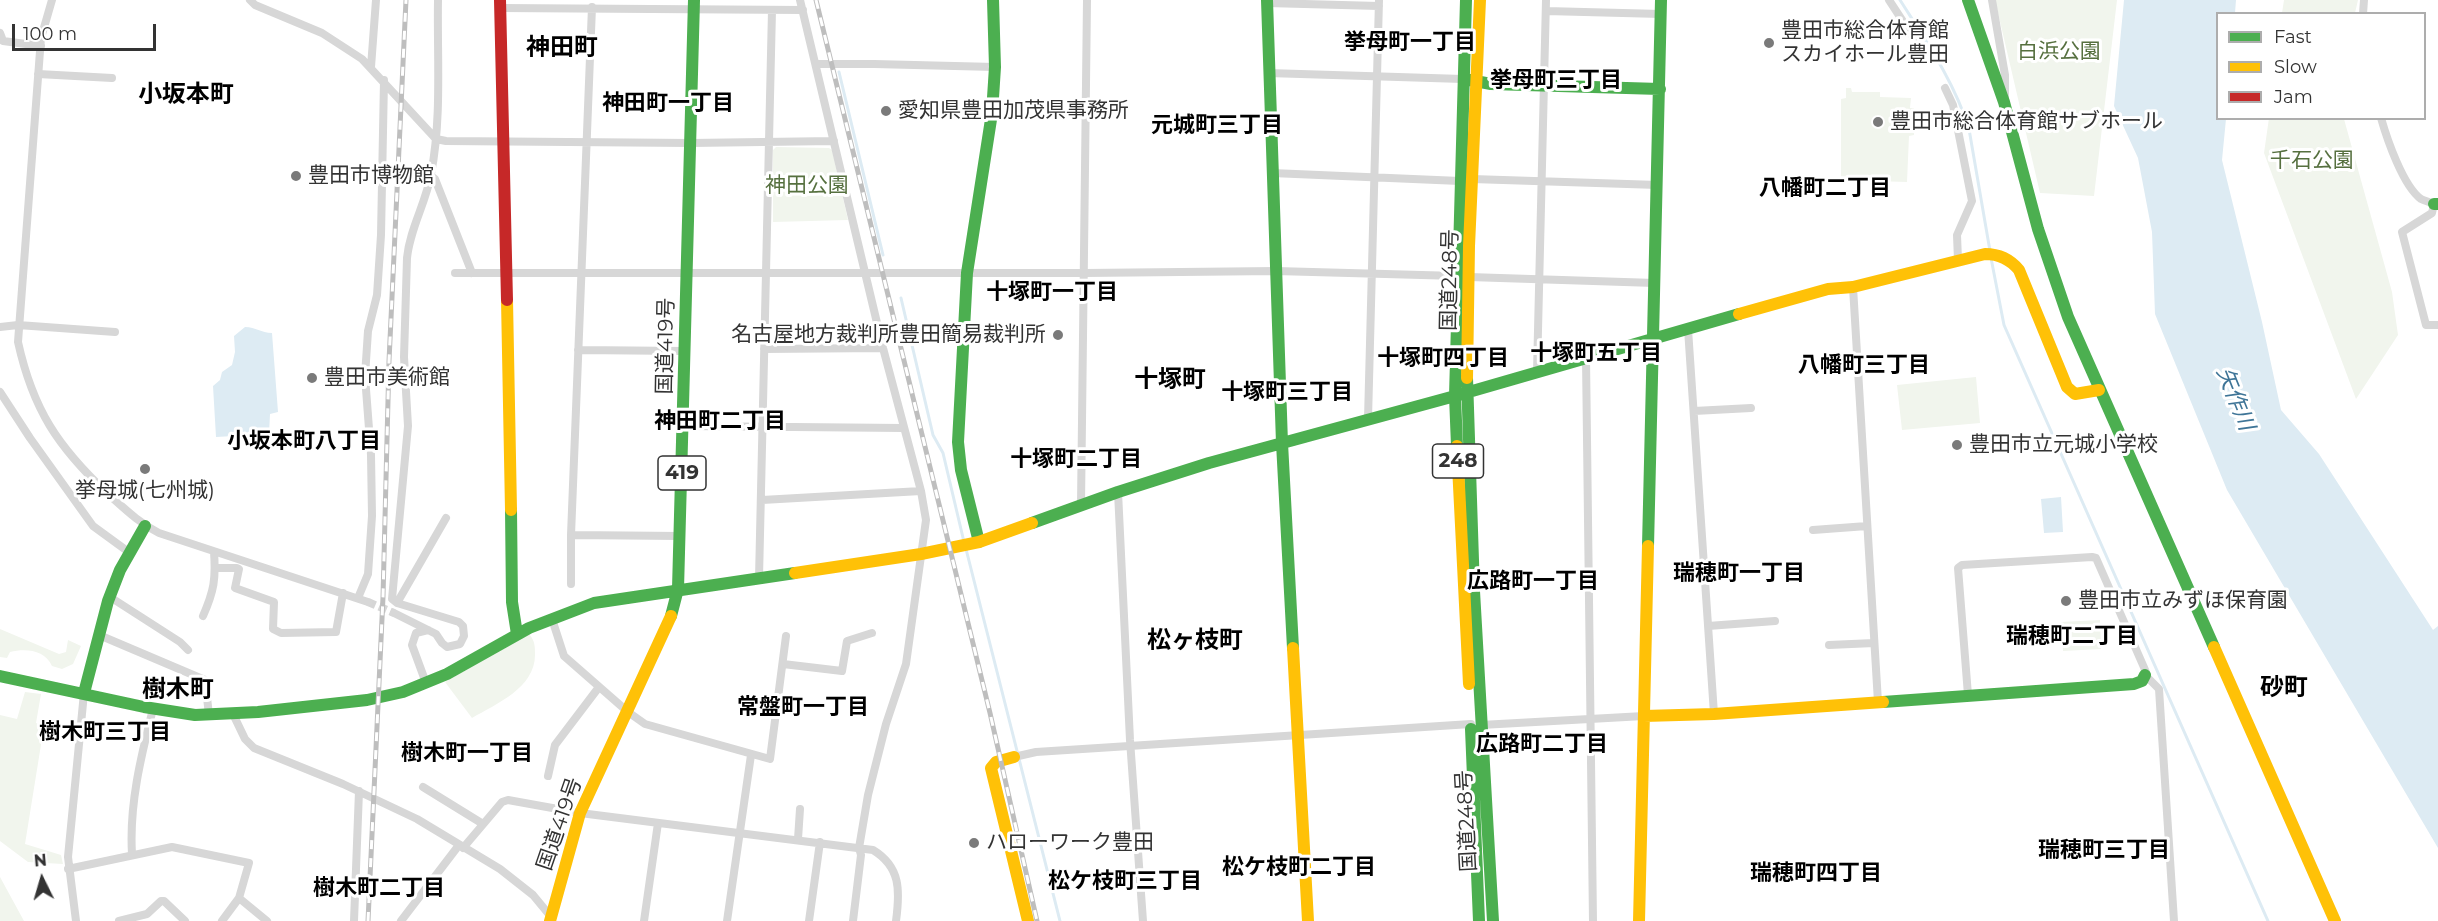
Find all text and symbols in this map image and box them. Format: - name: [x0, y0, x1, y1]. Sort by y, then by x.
- scale bar: [15, 12, 159, 50]
- legend: [2216, 12, 2426, 120]
- place label: 豊田市総合体育館 スカイホール豊田: [1781, 18, 1949, 68]
- text: 100 m: [23, 23, 77, 45]
- text: Fast: [2274, 26, 2312, 48]
- district label: 挙母町一丁目: [1344, 30, 1476, 56]
- district label: 神田町: [526, 34, 598, 62]
- marker: 豊田市総合体育館 スカイホール豊田: [1762, 36, 1776, 50]
- park label: 白浜公園: [2017, 39, 2101, 65]
- text: Slow: [2274, 56, 2317, 78]
- district label: 挙母町三丁目: [1490, 68, 1622, 94]
- district label: 小坂本町: [138, 81, 234, 109]
- text: Jam: [2274, 86, 2313, 108]
- district label: 神田町一丁目: [602, 91, 734, 117]
- place label: 愛知県豊田加茂県事務所: [898, 98, 1129, 124]
- marker: 愛知県豊田加茂県事務所: [879, 104, 893, 118]
- place label: 豊田市総合体育館サブホール: [1890, 109, 2163, 135]
- district label: 元城町三丁目: [1151, 113, 1283, 139]
- marker: 豊田市総合体育館サブホール: [1871, 115, 1885, 129]
- park label: 千石公園: [2270, 148, 2354, 174]
- place label: 豊田市博物館: [308, 163, 434, 189]
- marker: 豊田市博物館: [289, 169, 303, 183]
- park label: 神田公園: [765, 173, 849, 199]
- district label: 八幡町二丁目: [1759, 176, 1891, 202]
- street label: 国道248号: [1437, 229, 1463, 331]
- district label: 十塚町一丁目: [986, 280, 1118, 306]
- street label: 国道419号: [653, 297, 679, 395]
- place label: 名古屋地方裁判所豊田簡易裁判所: [731, 322, 1046, 348]
- marker: 名古屋地方裁判所豊田簡易裁判所: [1051, 328, 1065, 342]
- district label: 十塚町五丁目: [1530, 341, 1662, 367]
- district label: 十塚町四丁目: [1377, 346, 1509, 372]
- district label: 八幡町三丁目: [1798, 353, 1930, 379]
- water label: 矢作川: [2210, 363, 2260, 435]
- place label: 豊田市美術館: [324, 365, 450, 391]
- district label: 十塚町: [1134, 366, 1206, 394]
- marker: 豊田市美術館: [305, 371, 319, 385]
- district label: 十塚町三丁目: [1221, 380, 1353, 406]
- district label: 神田町二丁目: [654, 409, 786, 435]
- district label: 小坂本町八丁目: [227, 429, 381, 455]
- place label: 豊田市立元城小学校: [1969, 432, 2158, 458]
- marker: 豊田市立元城小学校: [1950, 438, 1964, 452]
- road number: 248: [1432, 444, 1484, 478]
- district label: 十塚町二丁目: [1010, 447, 1142, 473]
- road number: 419: [658, 456, 706, 490]
- marker: 挙母城(七州城): [138, 462, 152, 476]
- place label: 挙母城(七州城): [75, 478, 215, 504]
- district label: 瑞穂町一丁目: [1673, 561, 1805, 587]
- district label: 広路町一丁目: [1467, 569, 1599, 595]
- place label: 豊田市立みずほ保育園: [2078, 588, 2288, 614]
- marker: 豊田市立みずほ保育園: [2059, 594, 2073, 608]
- district label: 瑞穂町二丁目: [2006, 624, 2138, 650]
- district label: 松ヶ枝町: [1147, 627, 1243, 655]
- district label: 砂町: [2260, 674, 2308, 702]
- district label: 樹木町: [142, 676, 214, 704]
- district label: 常盤町一丁目: [737, 695, 869, 721]
- district label: 樹木町三丁目: [39, 720, 171, 746]
- district label: 広路町二丁目: [1476, 732, 1608, 758]
- district label: 樹木町一丁目: [401, 741, 533, 767]
- street label: 国道248号: [1452, 769, 1482, 873]
- street label: 国道419号: [532, 774, 588, 874]
- place label: ハローワーク豊田: [986, 830, 1154, 856]
- marker: ハローワーク豊田: [967, 836, 981, 850]
- district label: 瑞穂町三丁目: [2038, 838, 2170, 864]
- north arrow: [12, 849, 72, 909]
- text: N: [33, 851, 48, 871]
- district label: 松ケ枝町二丁目: [1222, 855, 1376, 881]
- district label: 瑞穂町四丁目: [1750, 861, 1882, 887]
- district label: 松ケ枝町三丁目: [1048, 869, 1202, 895]
- district label: 樹木町二丁目: [313, 876, 445, 902]

